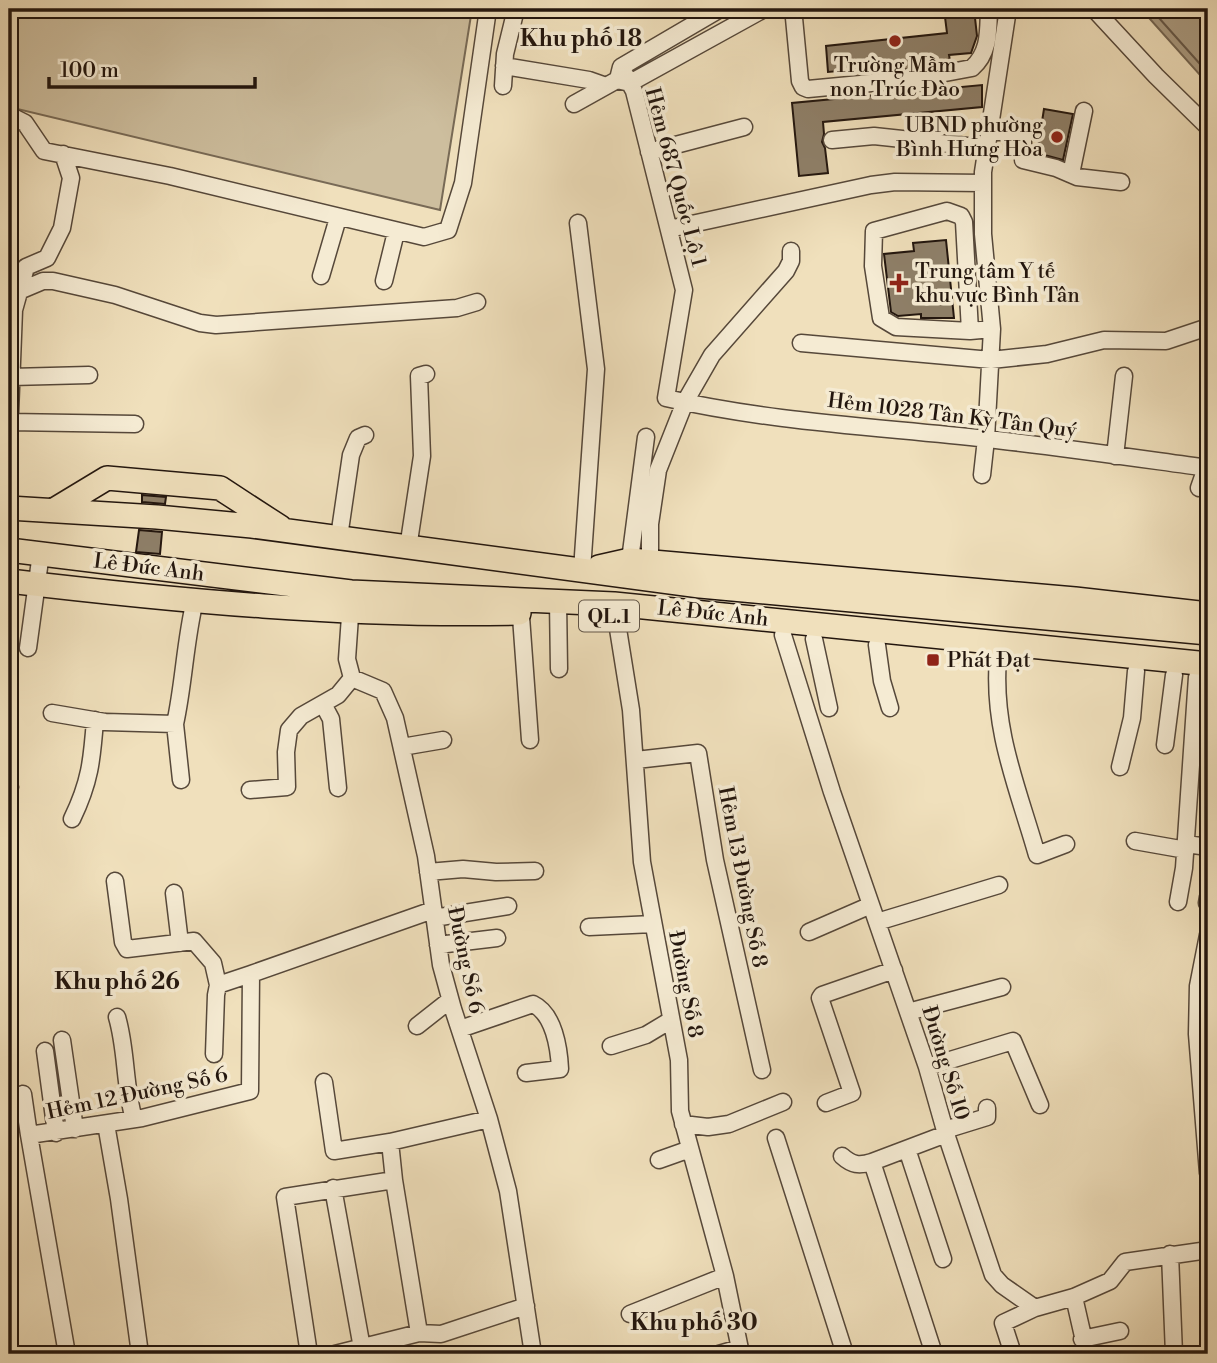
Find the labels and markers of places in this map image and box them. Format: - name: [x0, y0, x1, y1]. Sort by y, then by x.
- marker: Trường Mầm non Trúc Đào: [887, 33, 903, 49]
- place label: Trường Mầm non Trúc Đào: [830, 53, 960, 103]
- place label: UBND phường Bình Hưng Hòa: [895, 113, 1043, 163]
- marker: UBND phường Bình Hưng Hòa: [1049, 129, 1065, 145]
- place label: Trung tâm Y tế khu vực Bình Tân: [915, 259, 1080, 309]
- marker: Trung tâm Y tế khu vực Bình Tân: [889, 273, 909, 293]
- place label: Phát Đạt: [947, 648, 1031, 674]
- marker: Phát Đạt: [925, 652, 941, 668]

